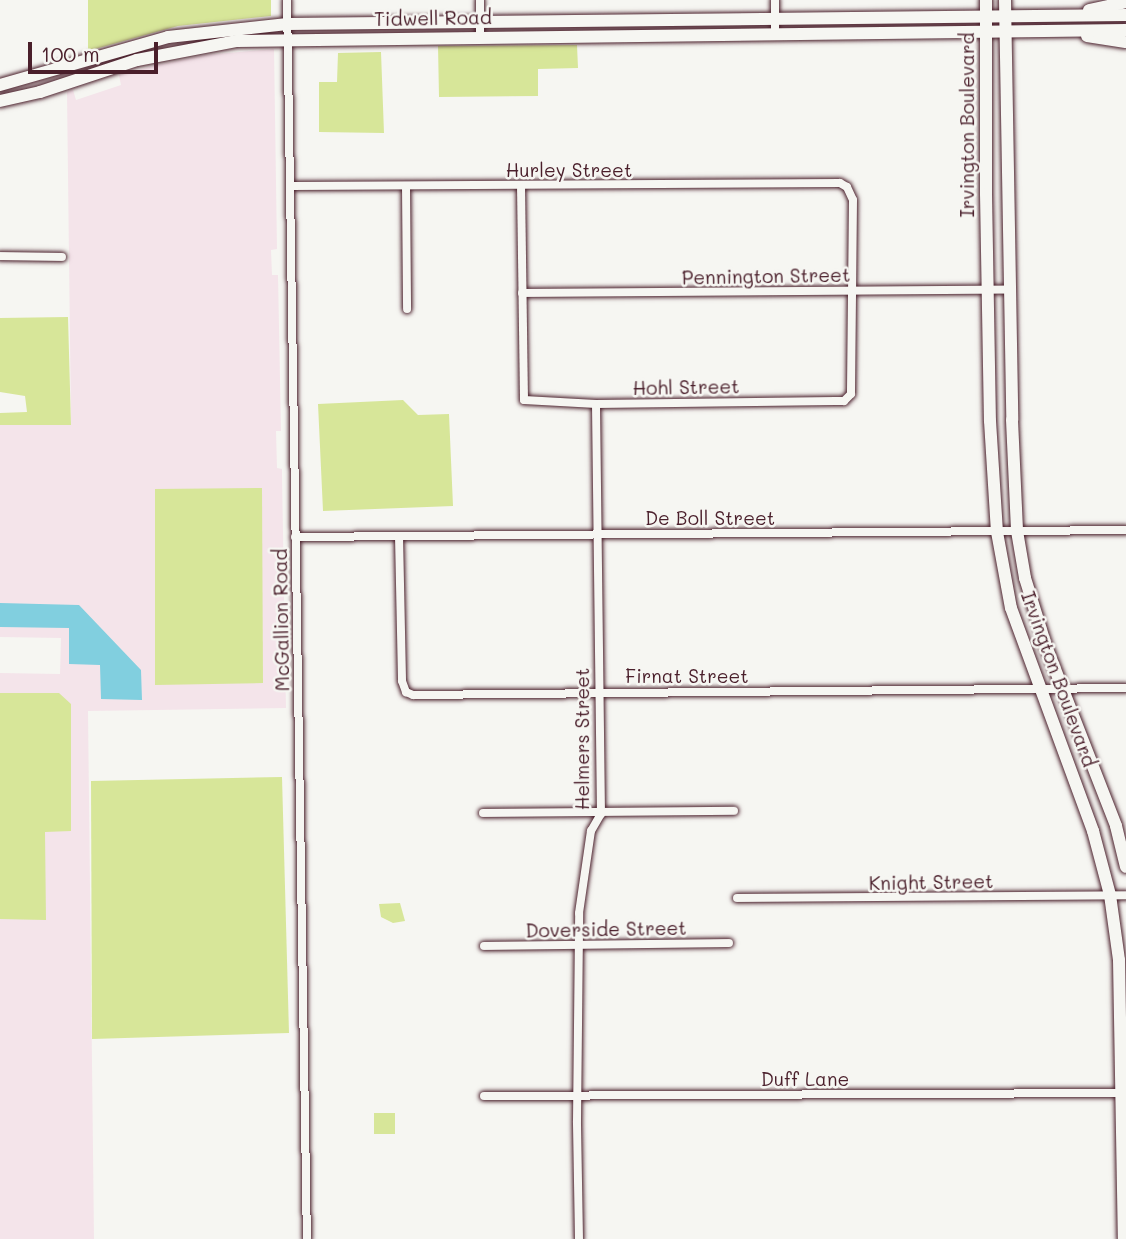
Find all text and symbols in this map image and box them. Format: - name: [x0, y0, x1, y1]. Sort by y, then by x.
- street label: Tidwell Road: [374, 6, 492, 30]
- scale bar: [32, 28, 161, 72]
- street label: Irvington Boulevard: [956, 33, 978, 217]
- text: 100 m: [41, 40, 100, 67]
- street label: Hurley Street: [506, 159, 632, 181]
- street label: Pennington Street: [682, 263, 850, 289]
- street label: Hohl Street: [632, 375, 740, 399]
- street label: De Boll Street: [645, 507, 775, 529]
- street label: McGallion Road: [268, 548, 294, 692]
- street label: Irvington Boulevard: [1017, 588, 1101, 770]
- street label: Firnat Street: [625, 665, 749, 687]
- street label: Helmers Street: [571, 668, 593, 810]
- street label: Knight Street: [869, 870, 993, 894]
- street label: Doverside Street: [525, 916, 687, 942]
- street label: Duff Lane: [761, 1068, 849, 1090]

